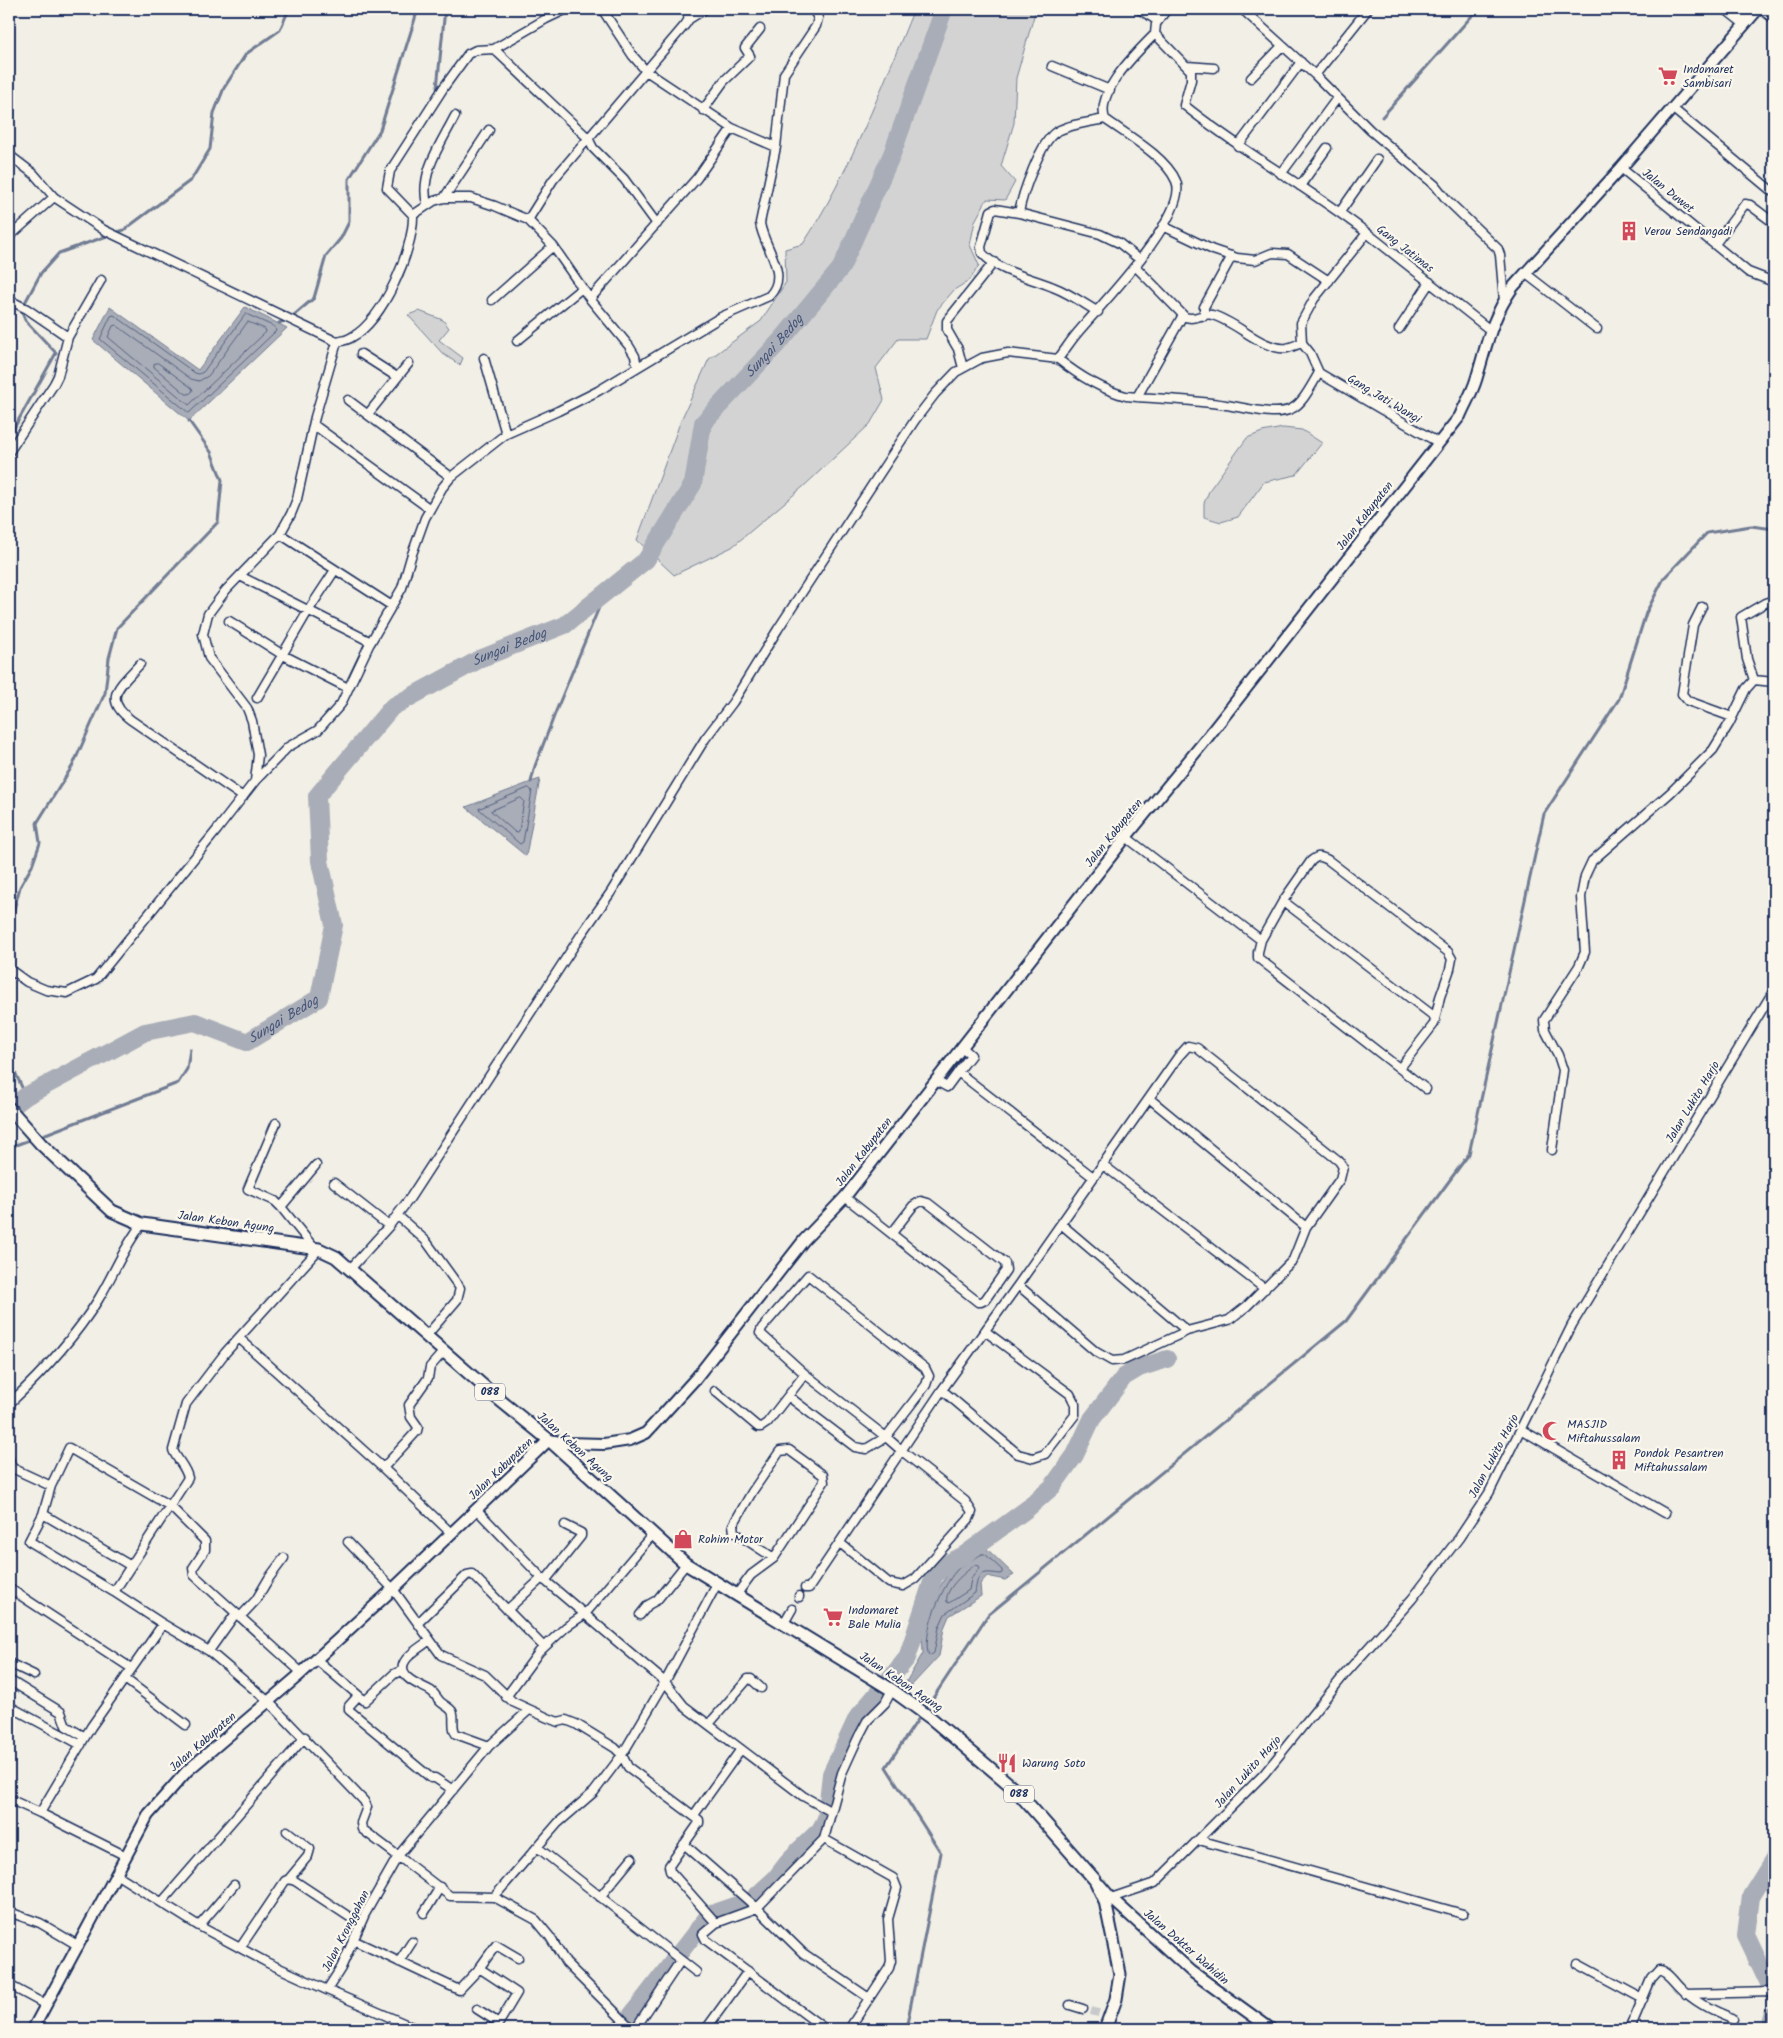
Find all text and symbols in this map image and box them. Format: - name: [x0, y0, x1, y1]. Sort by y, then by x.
- place label: Indomaret Sambisari: [1683, 60, 1734, 93]
- supermarket icon: Indomaret Sambisari: [1657, 65, 1679, 87]
- street label: Jalan Duwet: [1638, 164, 1699, 218]
- street label: Gang Jatimas: [1372, 220, 1438, 278]
- building icon: Verou Sendangadi: [1618, 220, 1640, 242]
- place label: Verou Sendangadi: [1644, 222, 1733, 241]
- water label: Sungai Bedog: [740, 308, 810, 383]
- street label: Gang Jati Wangi: [1343, 369, 1426, 429]
- street label: Jalan Kabupaten: [1332, 477, 1398, 555]
- water label: Sungai Bedog: [468, 622, 551, 672]
- street label: Jalan Kabupaten: [1080, 795, 1148, 871]
- water label: Sungai Bedog: [244, 989, 324, 1050]
- street label: Jalan Lukito Harjo: [1661, 1057, 1725, 1147]
- street label: Jalan Kabupaten: [831, 1113, 897, 1191]
- street label: Jalan Kebon Agung: [176, 1206, 276, 1238]
- road number: 088: [475, 1384, 505, 1400]
- street label: Jalan Kebon Agung: [532, 1407, 618, 1487]
- street label: Jalan Lukito Harjo: [1464, 1411, 1524, 1501]
- place label: MASJID Miftahussalam: [1567, 1415, 1641, 1448]
- mosque icon: MASJID Miftahussalam: [1541, 1420, 1563, 1442]
- street label: Jalan Kabupaten: [464, 1433, 538, 1505]
- place label: Pondok Pesantren Miftahussalam: [1634, 1444, 1724, 1477]
- building icon: Pondok Pesantren Miftahussalam: [1608, 1449, 1630, 1471]
- shop icon: Rohim Motor: [672, 1528, 694, 1550]
- place label: Rohim Motor: [698, 1530, 764, 1549]
- place label: Indomaret Bale Mulia: [848, 1601, 901, 1634]
- supermarket icon: Indomaret Bale Mulia: [822, 1606, 844, 1628]
- street label: Jalan Kebon Agung: [855, 1647, 947, 1717]
- street label: Jalan Kabupaten: [165, 1707, 241, 1777]
- street label: Jalan Lukito Harjo: [1210, 1731, 1286, 1813]
- restaurant icon: Warung Soto: [996, 1752, 1018, 1774]
- place label: Warung Soto: [1022, 1754, 1086, 1773]
- road number: 088: [1004, 1786, 1034, 1802]
- street label: Jalan Kronggahan: [317, 1887, 375, 1975]
- street label: Jalan Dokter Wahidin: [1139, 1904, 1233, 1990]

